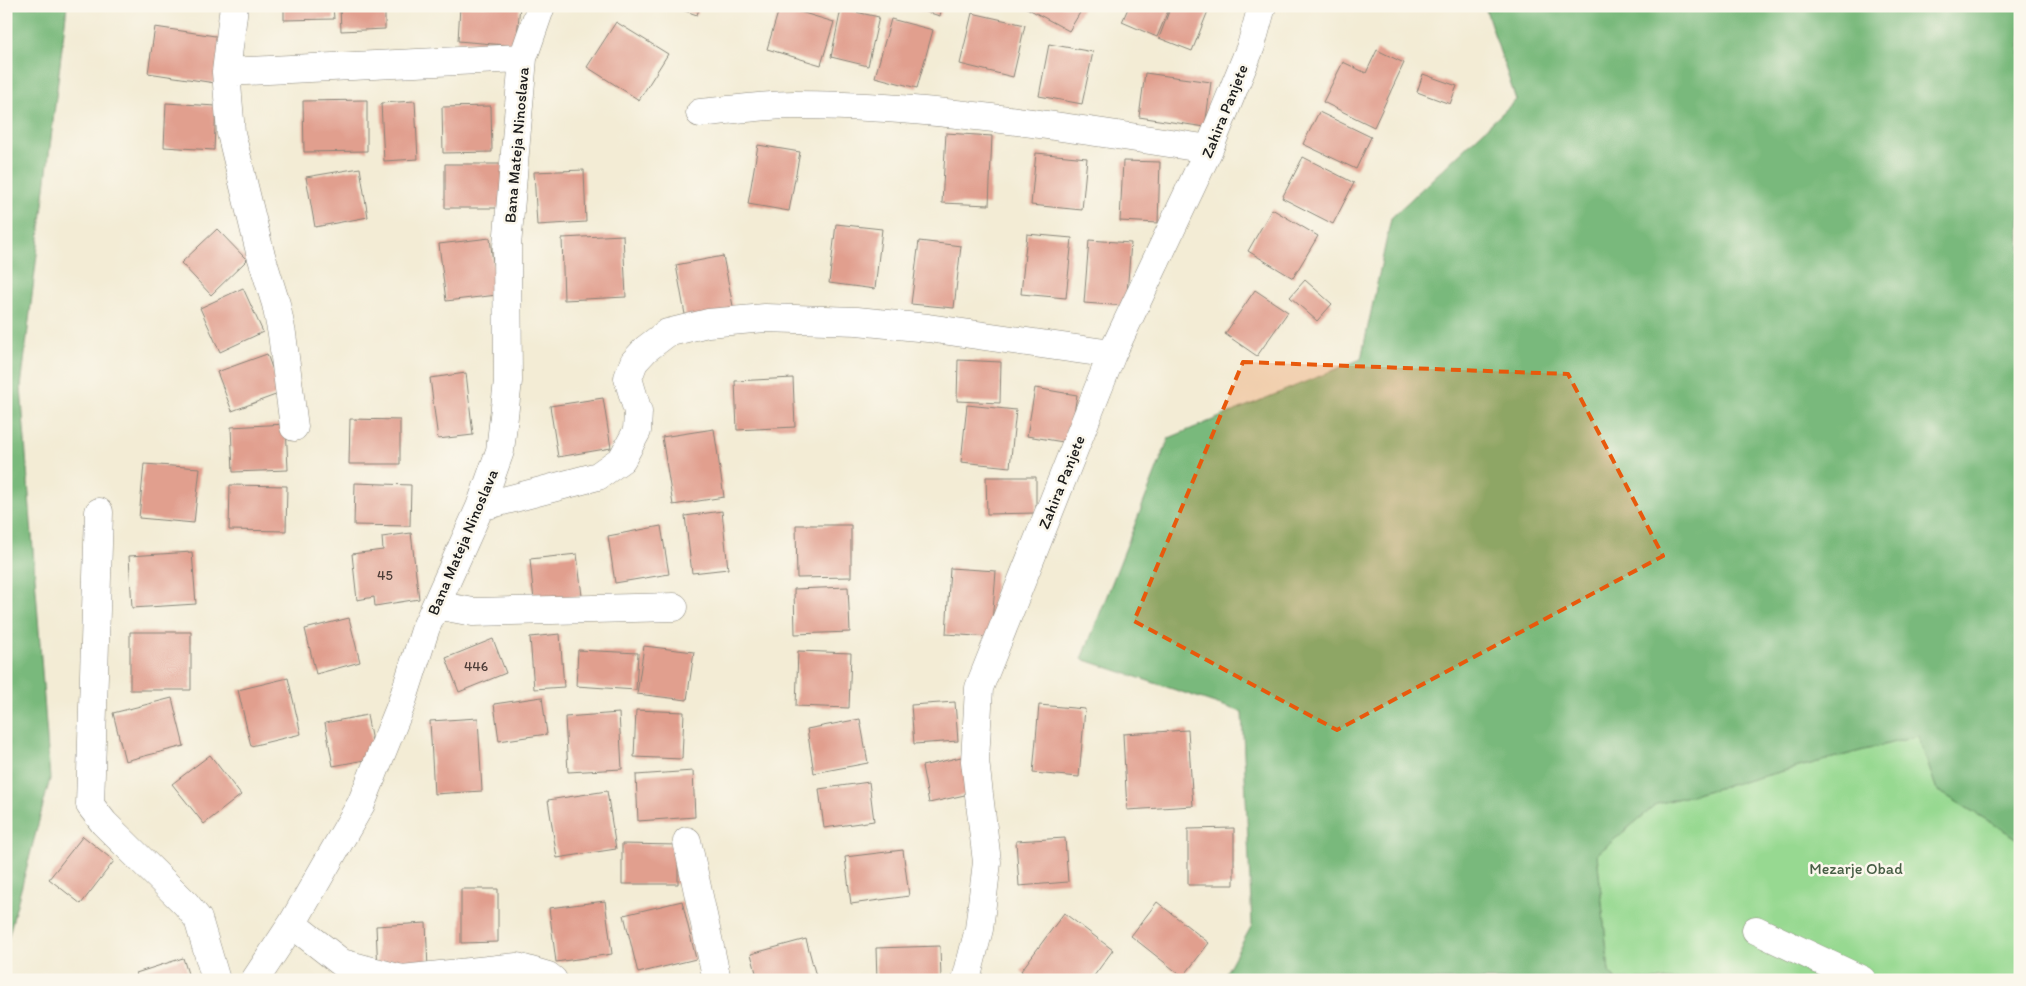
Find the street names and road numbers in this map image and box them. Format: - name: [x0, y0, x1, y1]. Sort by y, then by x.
- street label: Zahira Panjete: [1197, 61, 1252, 161]
- street label: Bana Mateja Ninoslava: [500, 65, 533, 224]
- street label: Zahira Panjete: [1034, 432, 1089, 532]
- street label: Bana Mateja Ninoslava: [423, 466, 502, 618]

